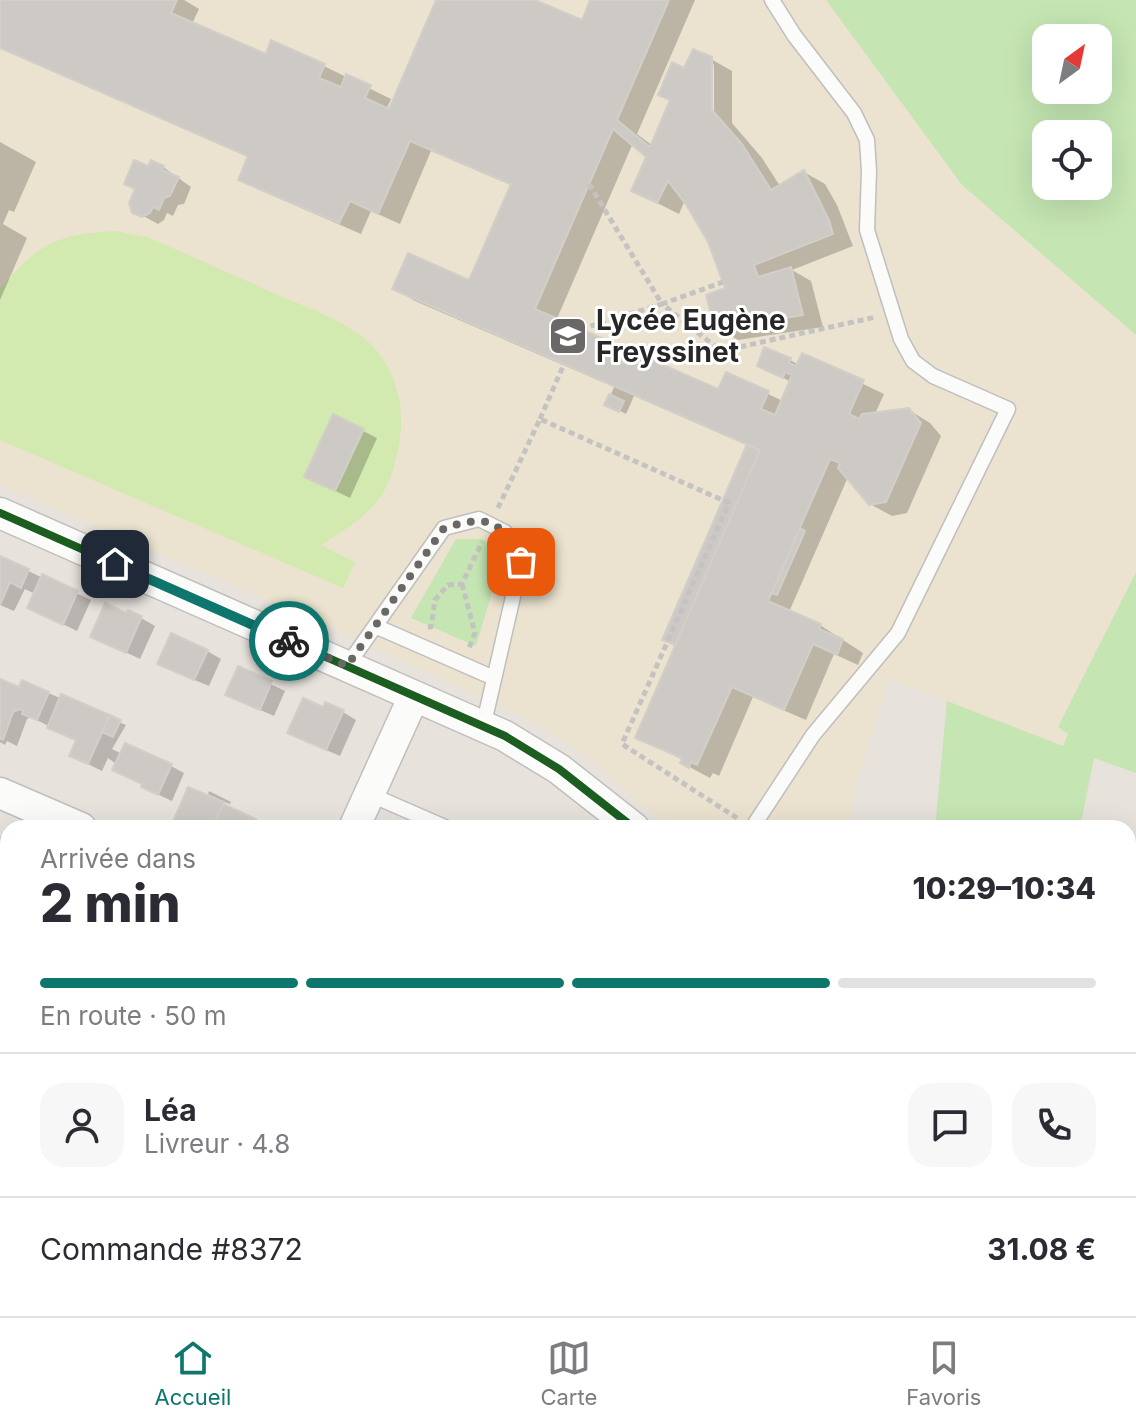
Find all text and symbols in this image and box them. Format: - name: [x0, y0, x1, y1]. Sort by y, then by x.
- north arrow: [1032, 24, 1112, 104]
- map controls: [1032, 24, 1112, 200]
- button: locate: [1032, 120, 1112, 200]
- place label: Lycée Eugène Freyssinet: [596, 303, 786, 369]
- school or university icon: Lycée Eugène Freyssinet: [547, 315, 589, 357]
- pin: [487, 528, 555, 596]
- pin: [81, 530, 149, 598]
- icon: bag: [499, 540, 543, 584]
- icon: home: [93, 542, 137, 586]
- courier: [249, 601, 329, 681]
- icon: bike: [267, 619, 311, 663]
- text: Arrivée dans: [40, 843, 196, 874]
- text: 10:29–10:34: [913, 870, 1096, 906]
- text: 2 min: [40, 872, 181, 935]
- text: En route · 50 m: [40, 1000, 226, 1031]
- button: person: [40, 1083, 124, 1167]
- button: chat: [908, 1083, 992, 1167]
- button: phone: [1012, 1083, 1096, 1167]
- text: Léa: [144, 1092, 197, 1128]
- text: Livreur · 4.8: [144, 1128, 290, 1159]
- text: Commande #8372: [40, 1231, 303, 1267]
- text: 31.08 €: [987, 1231, 1096, 1267]
- tab: Accueil: [155, 1336, 231, 1410]
- tab: Carte: [540, 1336, 597, 1410]
- tab: Favoris: [906, 1336, 981, 1410]

